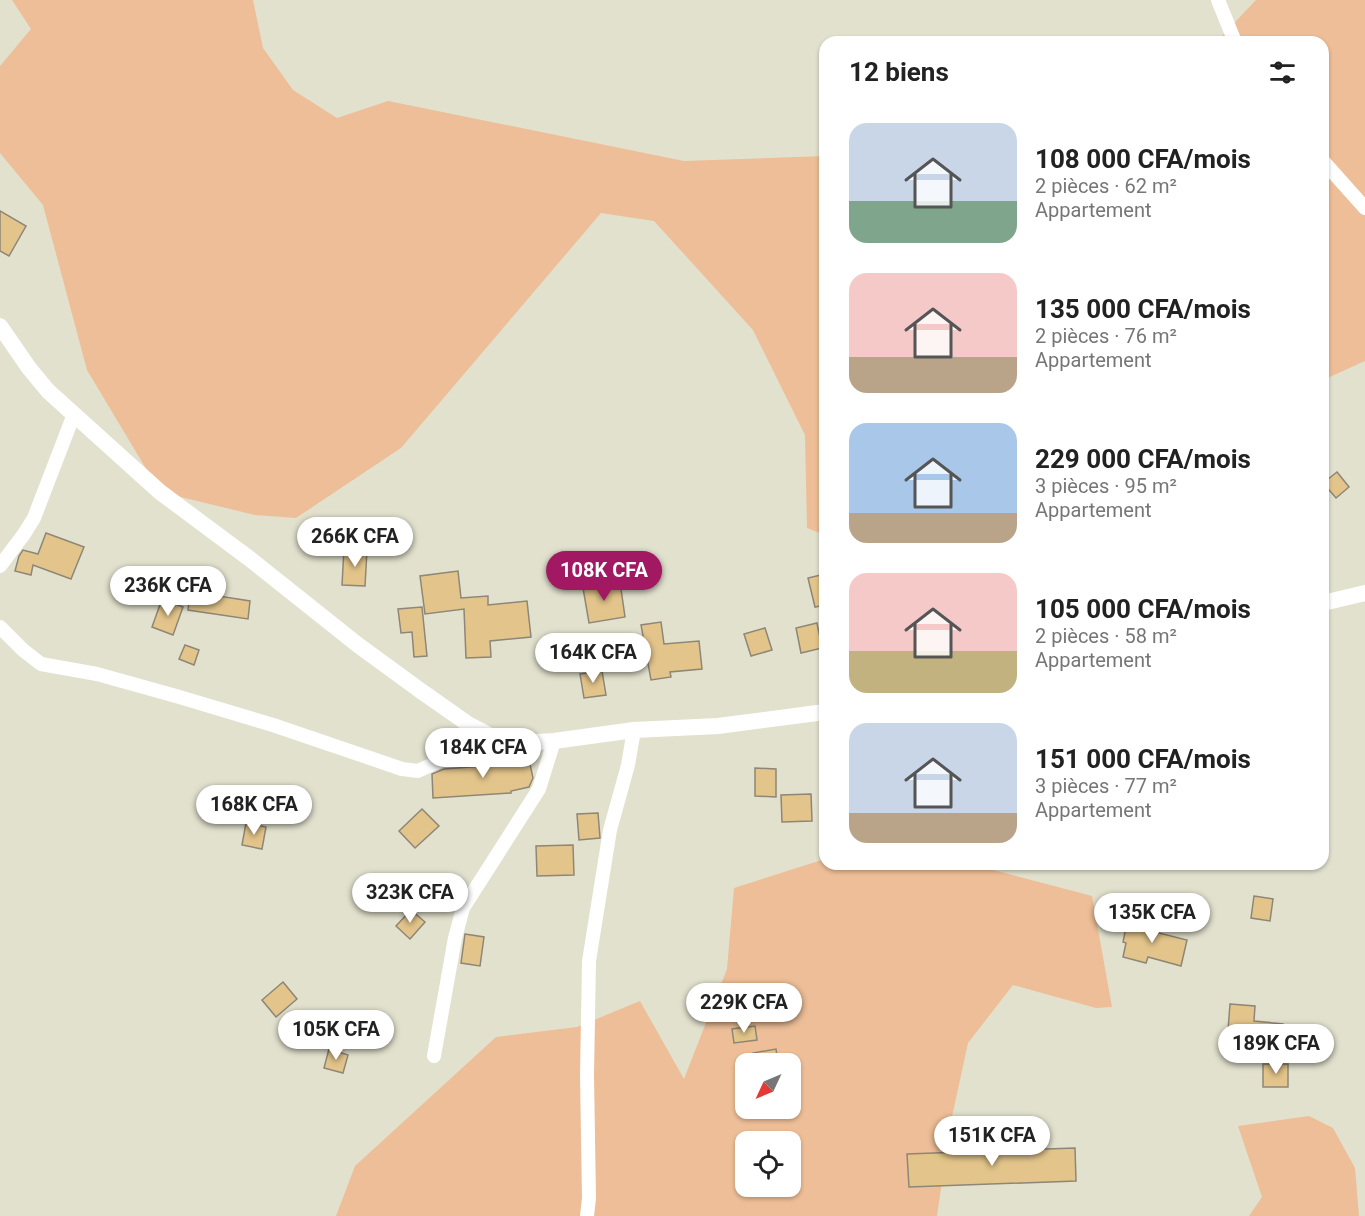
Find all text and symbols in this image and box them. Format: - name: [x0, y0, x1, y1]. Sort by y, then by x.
- icon: filters: [1266, 56, 1299, 89]
- text: 12 biens: [849, 57, 949, 87]
- text: 108 000 CFA/mois: [1035, 144, 1251, 174]
- icon: home: [897, 147, 969, 219]
- text: 2 pièces · 62 m²: [1035, 174, 1177, 198]
- text: Appartement: [1035, 198, 1152, 222]
- text: 135 000 CFA/mois: [1035, 294, 1251, 324]
- icon: home: [897, 297, 969, 369]
- text: 2 pièces · 76 m²: [1035, 324, 1177, 348]
- text: Appartement: [1035, 348, 1152, 372]
- text: 229 000 CFA/mois: [1035, 444, 1251, 474]
- icon: home: [897, 447, 969, 519]
- text: 3 pièces · 95 m²: [1035, 474, 1177, 498]
- text: Appartement: [1035, 498, 1152, 522]
- pin: 266K CFA: [293, 517, 417, 568]
- text: 266K CFA: [311, 524, 399, 548]
- pin: 108K CFA: [542, 551, 666, 602]
- text: 108K CFA: [560, 558, 648, 582]
- pin: 236K CFA: [106, 566, 230, 617]
- text: 236K CFA: [124, 573, 212, 597]
- text: 105 000 CFA/mois: [1035, 594, 1251, 624]
- icon: home: [897, 597, 969, 669]
- text: 2 pièces · 58 m²: [1035, 624, 1177, 648]
- pin: 164K CFA: [531, 633, 655, 684]
- text: 164K CFA: [549, 640, 637, 664]
- text: Appartement: [1035, 648, 1152, 672]
- pin: 184K CFA: [421, 728, 545, 779]
- text: 184K CFA: [439, 735, 527, 759]
- text: 151 000 CFA/mois: [1035, 744, 1251, 774]
- icon: home: [897, 747, 969, 819]
- text: 3 pièces · 77 m²: [1035, 774, 1177, 798]
- pin: 168K CFA: [192, 785, 316, 836]
- text: 168K CFA: [210, 792, 298, 816]
- text: Appartement: [1035, 798, 1152, 822]
- pin: 323K CFA: [348, 873, 472, 924]
- text: 323K CFA: [366, 880, 454, 904]
- pin: 135K CFA: [1090, 893, 1214, 944]
- text: 135K CFA: [1108, 900, 1196, 924]
- pin: 229K CFA: [682, 983, 806, 1034]
- text: 229K CFA: [700, 990, 788, 1014]
- pin: 105K CFA: [274, 1010, 398, 1061]
- text: 105K CFA: [292, 1017, 380, 1041]
- pin: 189K CFA: [1214, 1024, 1338, 1075]
- text: 189K CFA: [1232, 1031, 1320, 1055]
- north arrow: [735, 1053, 801, 1119]
- map controls: [735, 1053, 801, 1197]
- pin: 151K CFA: [930, 1116, 1054, 1167]
- text: 151K CFA: [948, 1123, 1036, 1147]
- button: locate: [735, 1131, 801, 1197]

